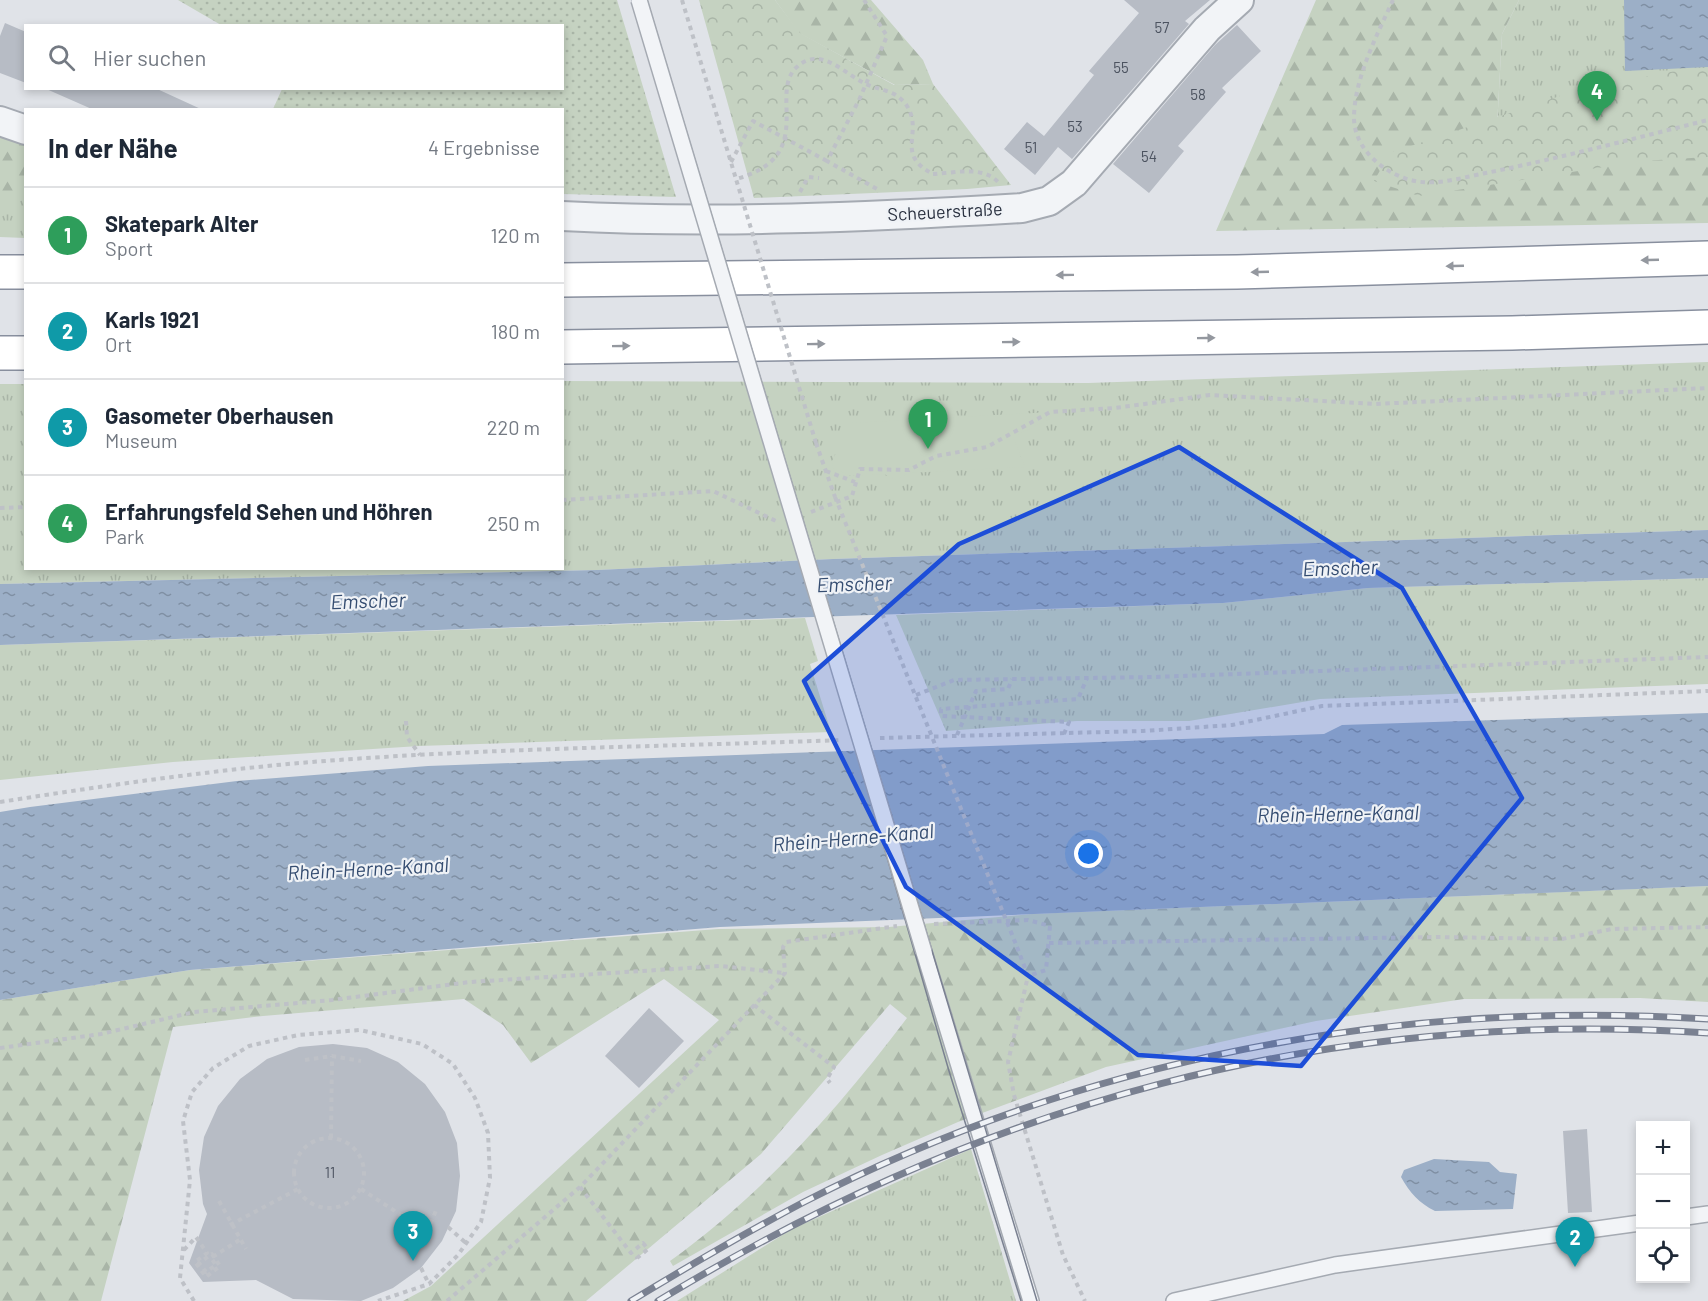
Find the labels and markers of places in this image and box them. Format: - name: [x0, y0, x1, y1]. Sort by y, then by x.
- pin: 4: [1578, 72, 1616, 121]
- pin: 1: [908, 400, 948, 449]
- pin: 3: [394, 1212, 432, 1261]
- pin: 2: [1556, 1218, 1594, 1267]

